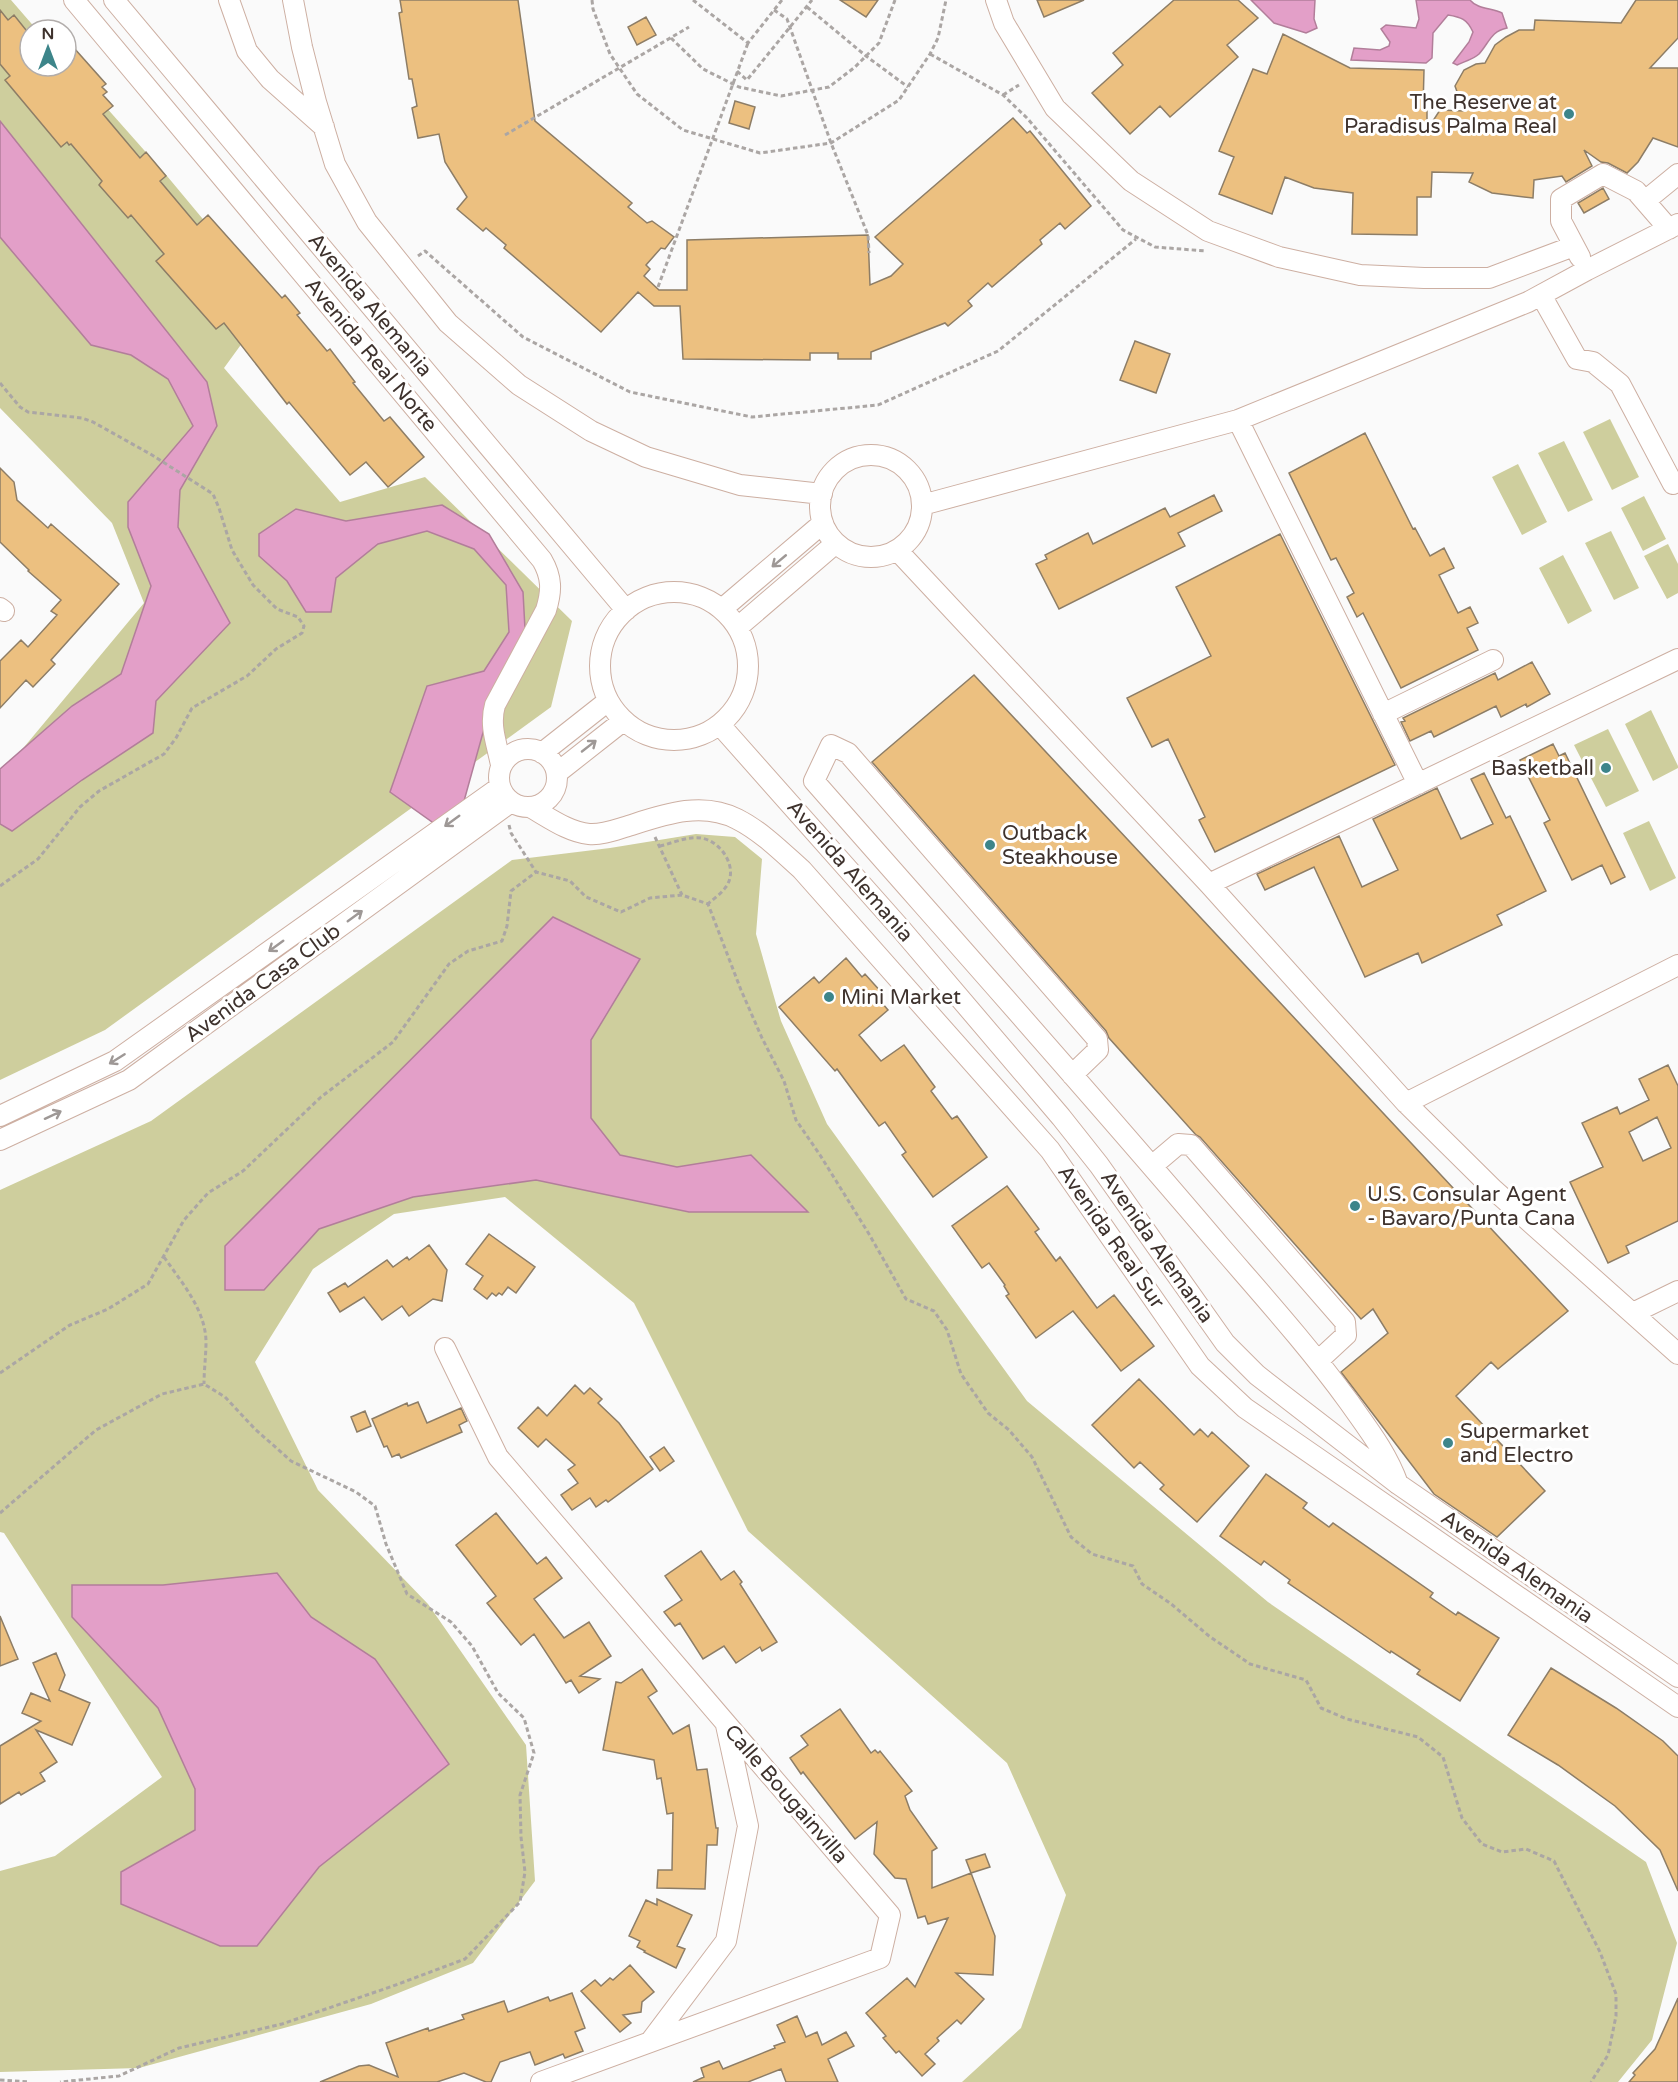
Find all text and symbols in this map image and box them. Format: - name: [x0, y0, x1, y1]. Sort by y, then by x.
- north arrow: [18, 18, 78, 78]
- text: N: [42, 24, 54, 44]
- place label: The Reserve at Paradisus Palma Real: [1344, 90, 1557, 139]
- marker: The Reserve at Paradisus Palma Real: [1562, 107, 1576, 121]
- street label: Avenida Alemania: [303, 228, 437, 382]
- street label: Avenida Real Norte: [299, 273, 443, 437]
- one-way arrow: [772, 554, 787, 568]
- one-way arrow: [581, 740, 597, 753]
- place label: Basketball: [1491, 756, 1594, 781]
- marker: Basketball: [1599, 761, 1613, 775]
- street label: Avenida Alemania: [782, 795, 918, 947]
- one-way arrow: [444, 815, 460, 827]
- place label: Outback Steakhouse: [1002, 821, 1118, 870]
- marker: Outback Steakhouse: [983, 838, 997, 852]
- one-way arrow: [346, 910, 362, 922]
- street label: Avenida Casa Club: [180, 918, 346, 1048]
- one-way arrow: [269, 940, 285, 952]
- place label: Mini Market: [841, 985, 961, 1010]
- marker: Mini Market: [822, 990, 836, 1004]
- one-way arrow: [109, 1053, 126, 1065]
- one-way arrow: [44, 1109, 62, 1121]
- street label: Avenida Real Sur: [1052, 1161, 1170, 1313]
- street label: Avenida Alemania: [1095, 1166, 1219, 1328]
- place label: U.S. Consular Agent - Bavaro/Punta Cana: [1367, 1182, 1575, 1231]
- marker: U.S. Consular Agent - Bavaro/Punta Cana: [1348, 1199, 1362, 1213]
- place label: Supermarket and Electro: [1460, 1419, 1589, 1468]
- marker: Supermarket and Electro: [1441, 1436, 1455, 1450]
- street label: Avenida Alemania: [1436, 1505, 1598, 1629]
- street label: Calle Bougainvilla: [719, 1719, 853, 1869]

